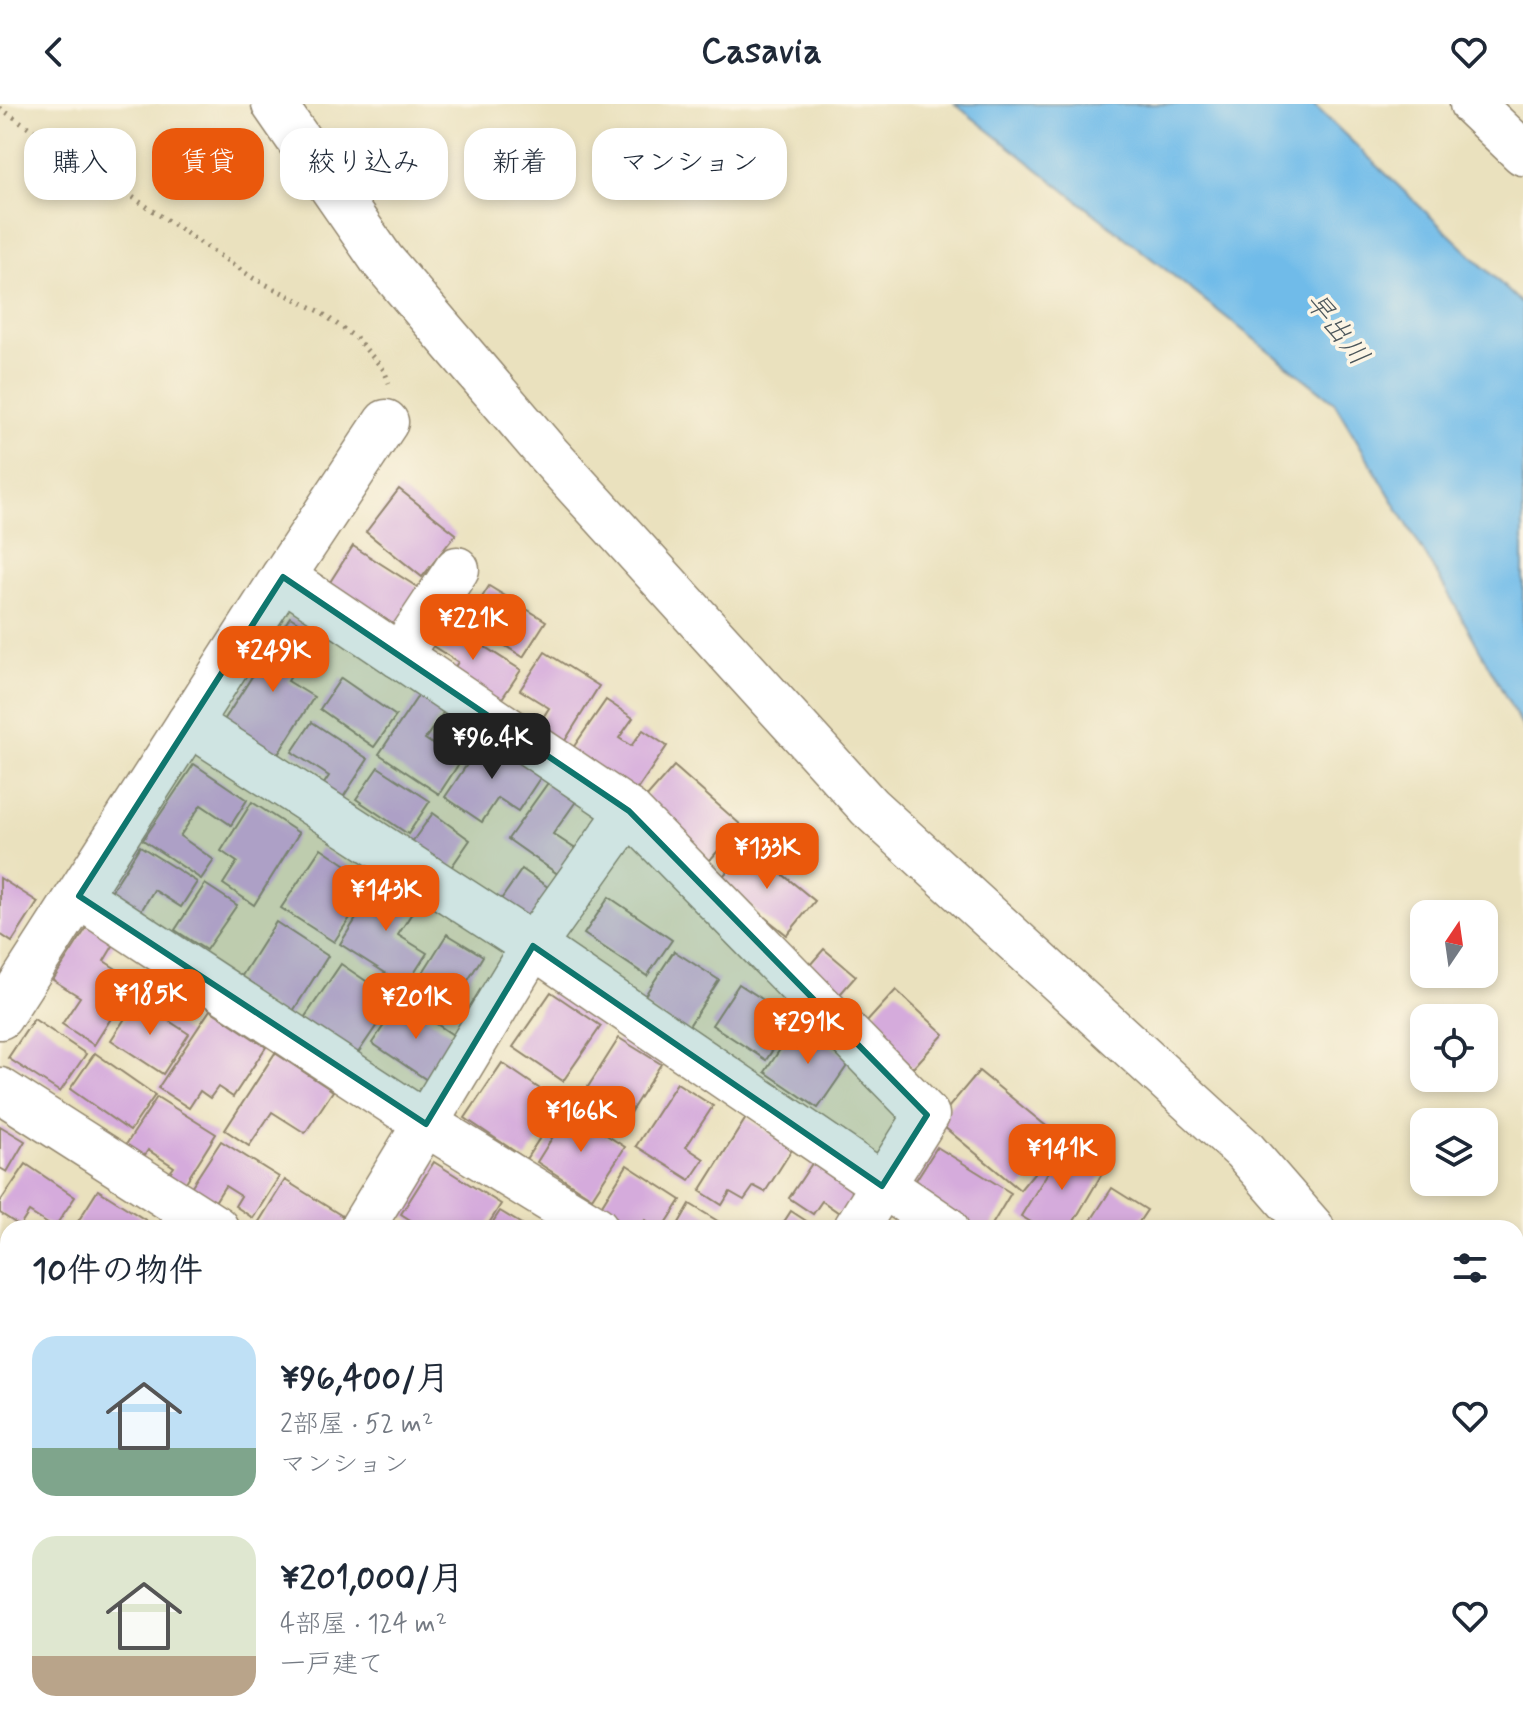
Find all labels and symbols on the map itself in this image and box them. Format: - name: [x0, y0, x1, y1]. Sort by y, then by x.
- water label: 早出川: [1296, 285, 1376, 374]
- pin: ¥221K: [417, 594, 529, 662]
- pin: ¥249K: [217, 626, 329, 694]
- pin: ¥96.4K: [427, 713, 557, 781]
- pin: ¥133K: [711, 823, 823, 891]
- pin: ¥143K: [330, 865, 442, 933]
- north arrow: [1410, 900, 1498, 988]
- pin: ¥185K: [94, 969, 206, 1037]
- pin: ¥201K: [360, 973, 472, 1041]
- pin: ¥291K: [752, 998, 864, 1066]
- pin: ¥166K: [525, 1086, 637, 1154]
- pin: ¥141K: [1006, 1124, 1118, 1192]

